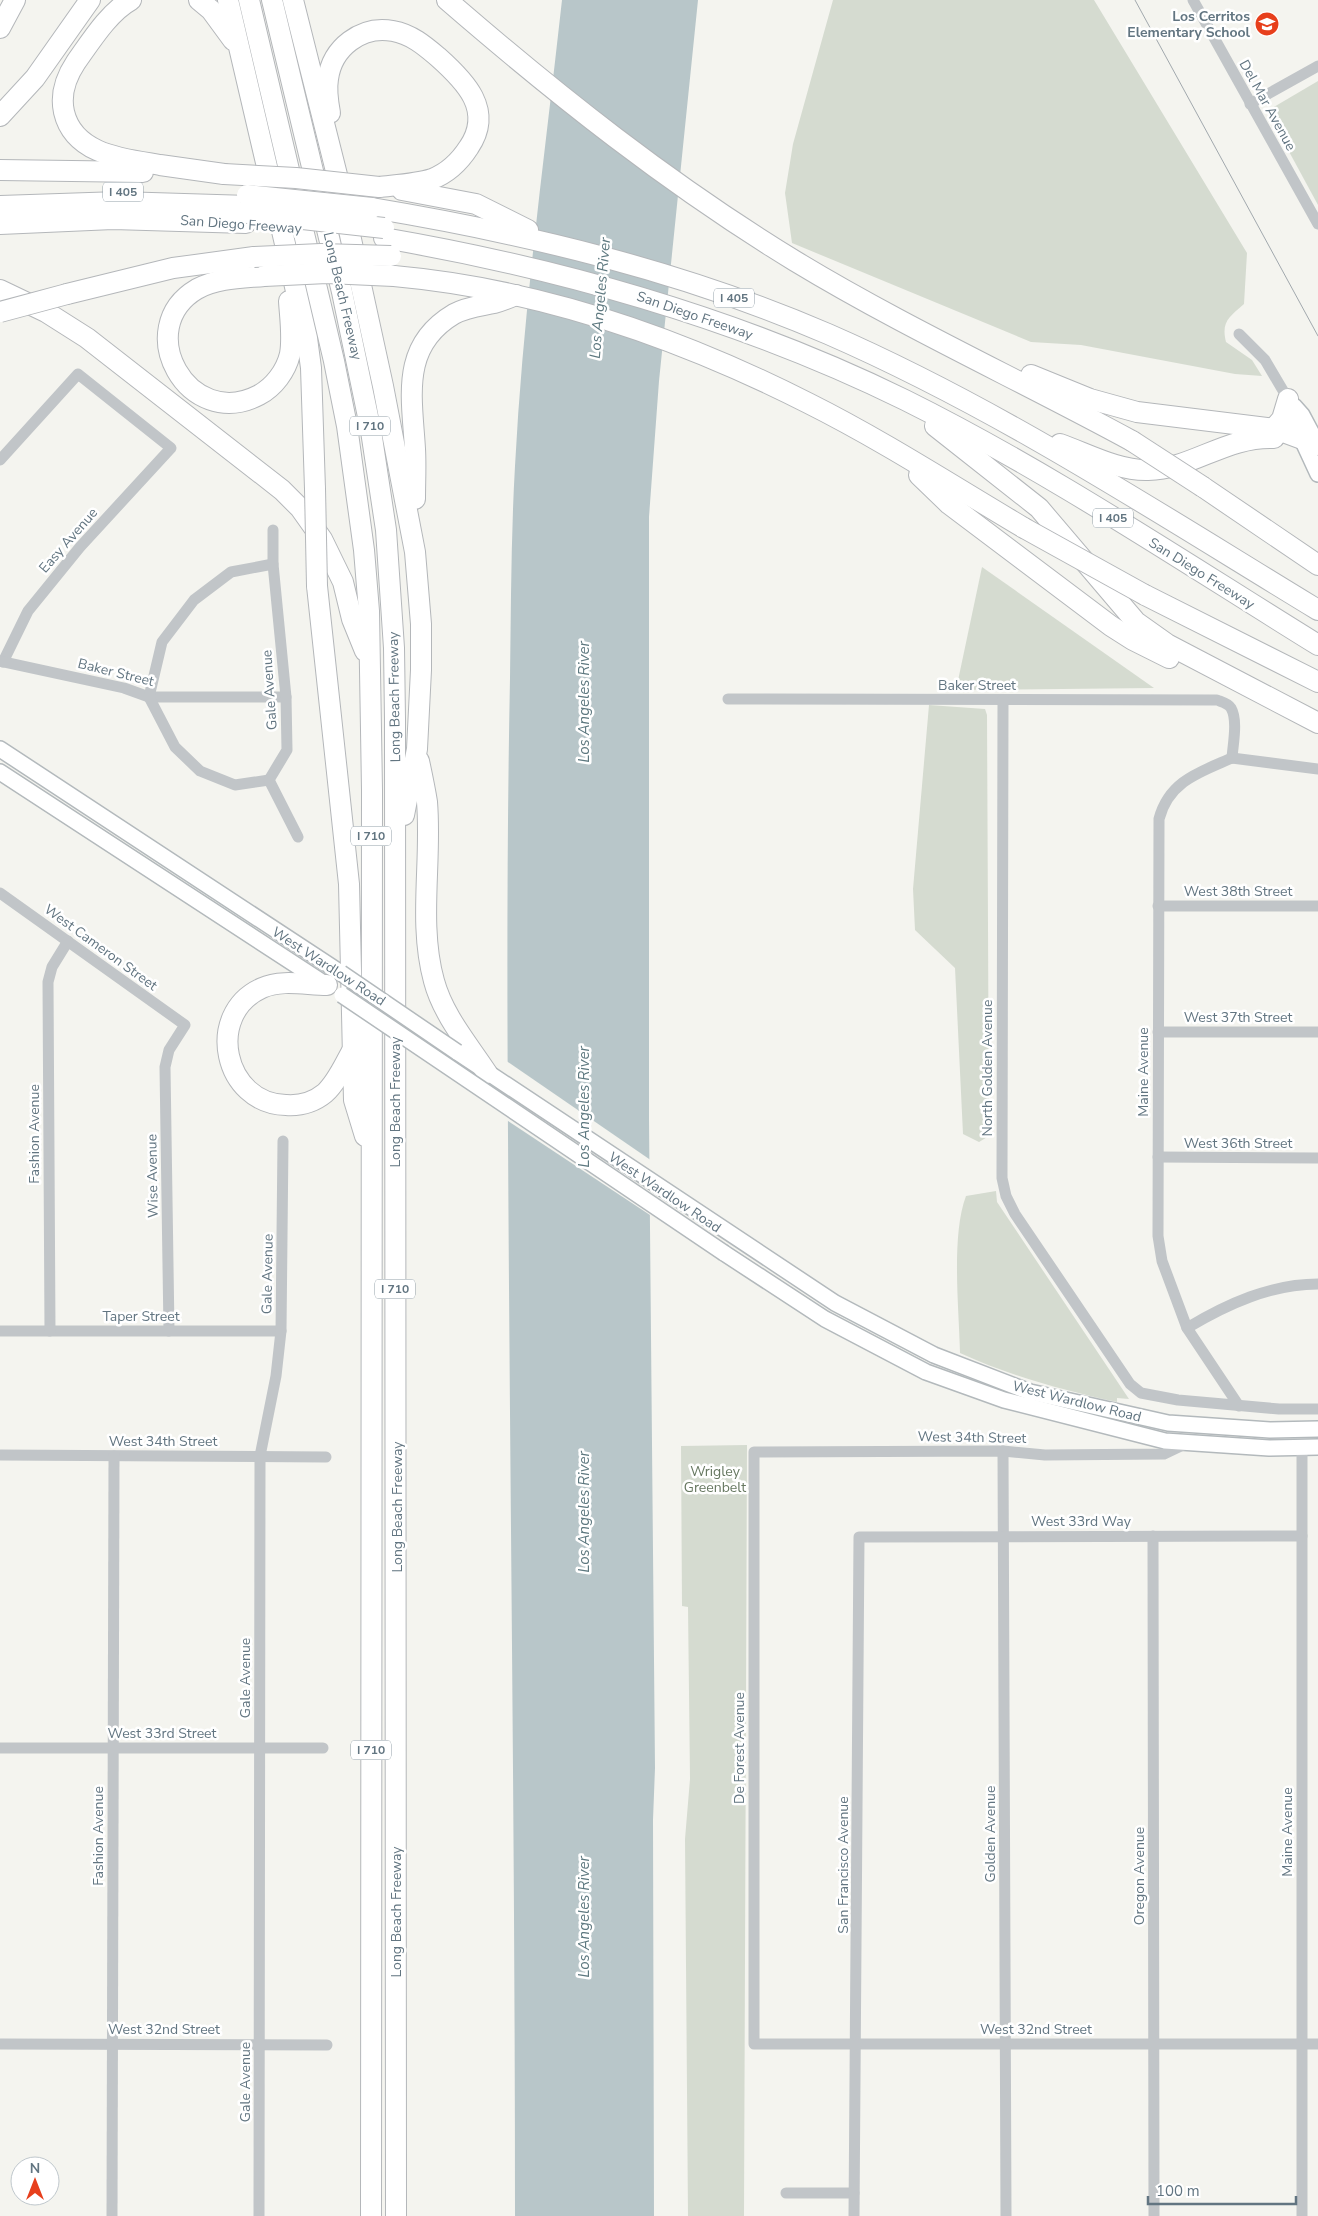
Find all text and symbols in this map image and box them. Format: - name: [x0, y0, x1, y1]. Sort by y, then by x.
- place label: Los Cerritos Elementary School: [1127, 7, 1251, 42]
- school or university icon: Los Cerritos Elementary School: [1254, 11, 1280, 37]
- street label: Del Mar Avenue: [1235, 56, 1300, 154]
- road number: I 405: [103, 182, 143, 202]
- street label: San Diego Freeway: [180, 211, 303, 238]
- street label: Long Beach Freeway: [319, 230, 367, 363]
- water label: Los Angeles River: [585, 236, 615, 359]
- street label: San Diego Freeway: [634, 287, 756, 345]
- road number: I 405: [714, 288, 754, 308]
- road number: I 710: [350, 416, 390, 436]
- street label: Easy Avenue: [35, 504, 102, 577]
- road number: I 405: [1093, 508, 1133, 528]
- street label: San Diego Freeway: [1145, 533, 1259, 614]
- street label: Long Beach Freeway: [384, 631, 405, 763]
- water label: Los Angeles River: [574, 641, 594, 763]
- street label: Gale Avenue: [257, 649, 282, 731]
- street label: Baker Street: [76, 654, 156, 691]
- street label: Baker Street: [938, 676, 1016, 695]
- road number: I 710: [351, 826, 391, 846]
- street label: West 38th Street: [1184, 882, 1292, 901]
- street label: West Cameron Street: [40, 900, 161, 995]
- street label: West Wardlow Road: [268, 923, 389, 1010]
- street label: North Golden Avenue: [978, 1000, 997, 1136]
- street label: West 37th Street: [1184, 1008, 1292, 1027]
- street label: Maine Avenue: [1134, 1027, 1153, 1117]
- street label: Long Beach Freeway: [386, 1036, 405, 1167]
- water label: Los Angeles River: [574, 1046, 594, 1168]
- street label: Fashion Avenue: [25, 1084, 44, 1184]
- street label: Wise Avenue: [142, 1134, 163, 1218]
- street label: West 36th Street: [1184, 1134, 1292, 1153]
- street label: West Wardlow Road: [605, 1148, 725, 1237]
- street label: Gale Avenue: [257, 1234, 278, 1314]
- road number: I 710: [375, 1280, 415, 1298]
- street label: Taper Street: [102, 1307, 180, 1326]
- street label: West Wardlow Road: [1011, 1376, 1143, 1427]
- street label: West 34th Street: [918, 1427, 1027, 1448]
- street label: West 34th Street: [109, 1432, 217, 1451]
- street label: Long Beach Freeway: [388, 1441, 407, 1572]
- water label: Los Angeles River: [574, 1451, 594, 1573]
- park label: Wrigley Greenbelt: [684, 1462, 746, 1497]
- street label: West 33rd Way: [1031, 1512, 1132, 1531]
- street label: Gale Avenue: [236, 1638, 255, 1718]
- street label: De Forest Avenue: [730, 1692, 749, 1804]
- street label: West 33rd Street: [108, 1724, 217, 1743]
- road number: I 710: [351, 1740, 391, 1760]
- street label: Fashion Avenue: [89, 1786, 108, 1886]
- street label: Golden Avenue: [981, 1786, 1000, 1882]
- street label: Maine Avenue: [1278, 1787, 1297, 1877]
- street label: San Francisco Avenue: [834, 1796, 853, 1934]
- street label: Oregon Avenue: [1130, 1827, 1149, 1925]
- street label: Long Beach Freeway: [387, 1846, 406, 1977]
- water label: Los Angeles River: [574, 1856, 594, 1978]
- street label: West 32nd Street: [108, 2020, 220, 2039]
- street label: West 32nd Street: [980, 2020, 1092, 2039]
- street label: Gale Avenue: [236, 2042, 255, 2122]
- north arrow: [10, 2156, 60, 2206]
- text: N: [30, 2159, 40, 2178]
- scale bar: [1148, 2174, 1296, 2206]
- text: 100 m: [1156, 2181, 1200, 2201]

